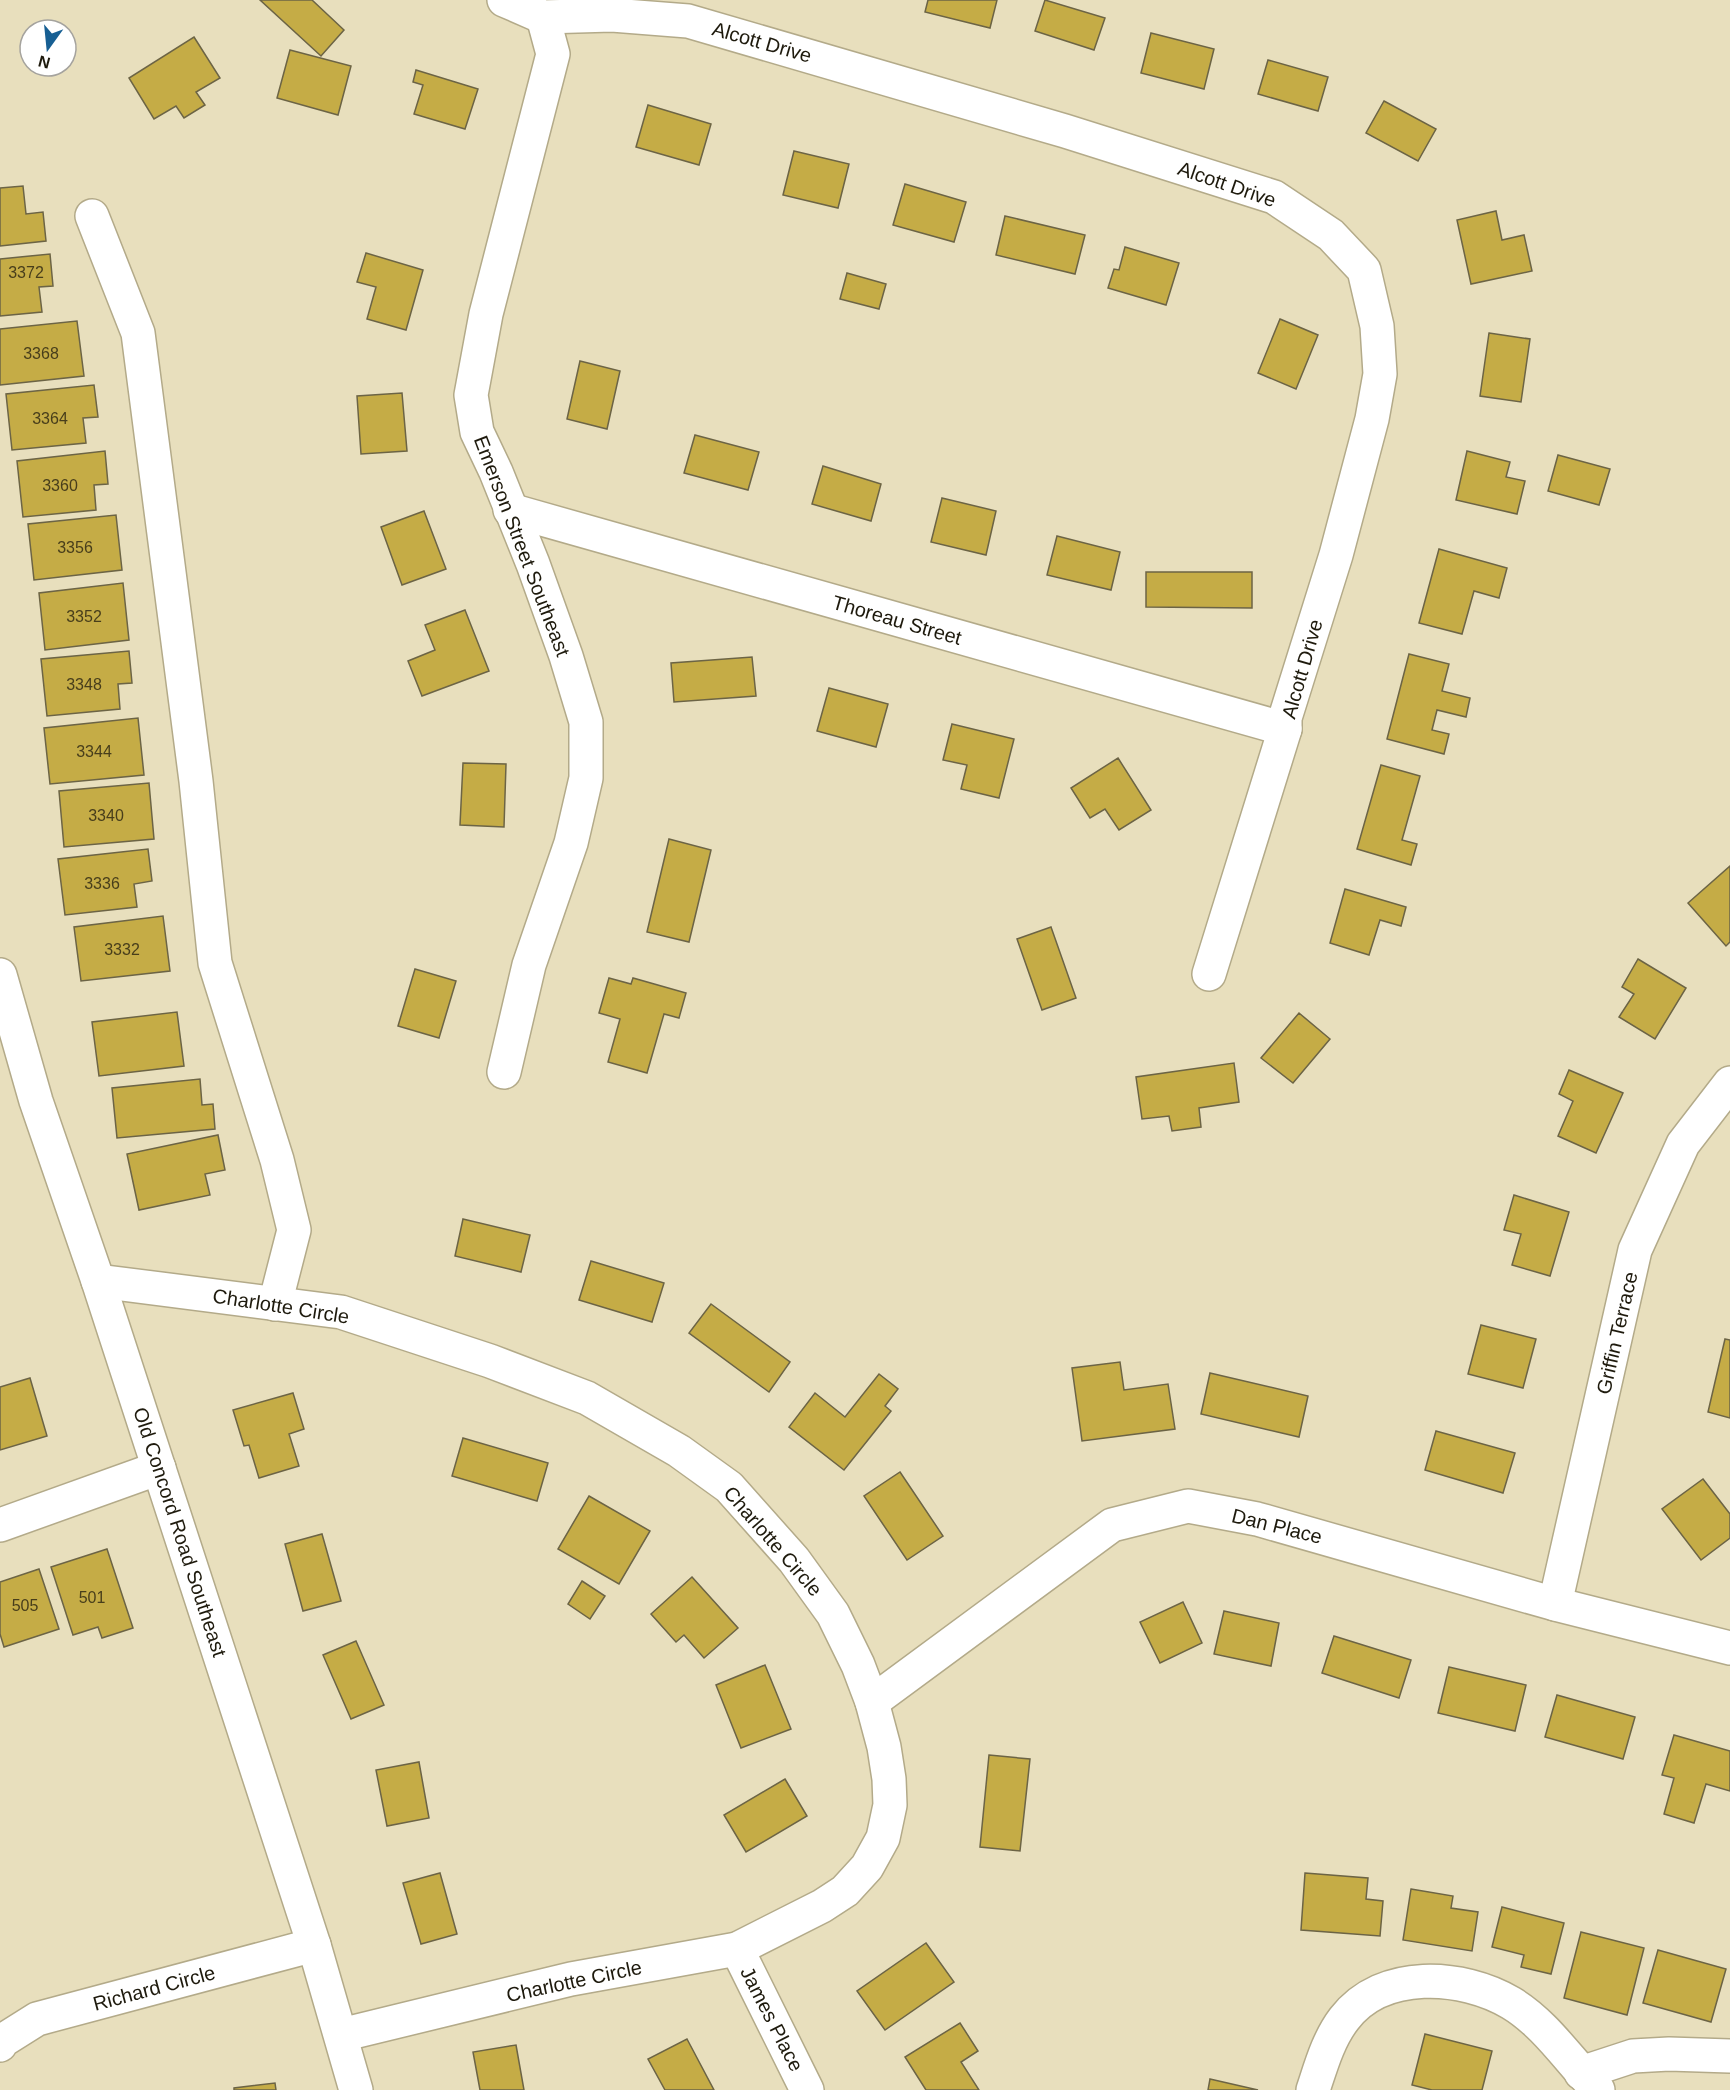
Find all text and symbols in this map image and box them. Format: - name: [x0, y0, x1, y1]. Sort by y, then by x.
- street label: Alcott Drive: [710, 17, 814, 67]
- north arrow: [18, 18, 78, 78]
- text: N: [36, 52, 52, 72]
- street label: Alcott Drive: [1175, 157, 1279, 211]
- house number: 3372: [8, 264, 44, 281]
- house number: 3368: [23, 345, 59, 362]
- house number: 3364: [32, 410, 68, 427]
- street label: Emerson Street Southeast: [470, 433, 574, 660]
- house number: 3360: [42, 477, 78, 494]
- house number: 3356: [57, 539, 93, 556]
- street label: Thoreau Street: [830, 591, 965, 649]
- house number: 3352: [66, 608, 102, 625]
- street label: Alcott Drive: [1277, 617, 1327, 721]
- house number: 3348: [66, 676, 102, 693]
- house number: 3344: [76, 743, 112, 760]
- house number: 3340: [88, 807, 124, 824]
- house number: 3336: [84, 875, 120, 892]
- house number: 3332: [104, 941, 140, 958]
- street label: Griffin Terrace: [1592, 1270, 1642, 1396]
- street label: Charlotte Circle: [211, 1284, 351, 1328]
- street label: Old Concord Road Southeast: [129, 1404, 231, 1660]
- street label: Charlotte Circle: [719, 1482, 827, 1600]
- street label: Dan Place: [1230, 1504, 1324, 1548]
- house number: 501: [79, 1589, 105, 1606]
- house number: 505: [12, 1597, 38, 1614]
- street label: Charlotte Circle: [504, 1956, 644, 2006]
- street label: Richard Circle: [90, 1961, 218, 2015]
- street label: James Place: [736, 1963, 808, 2075]

